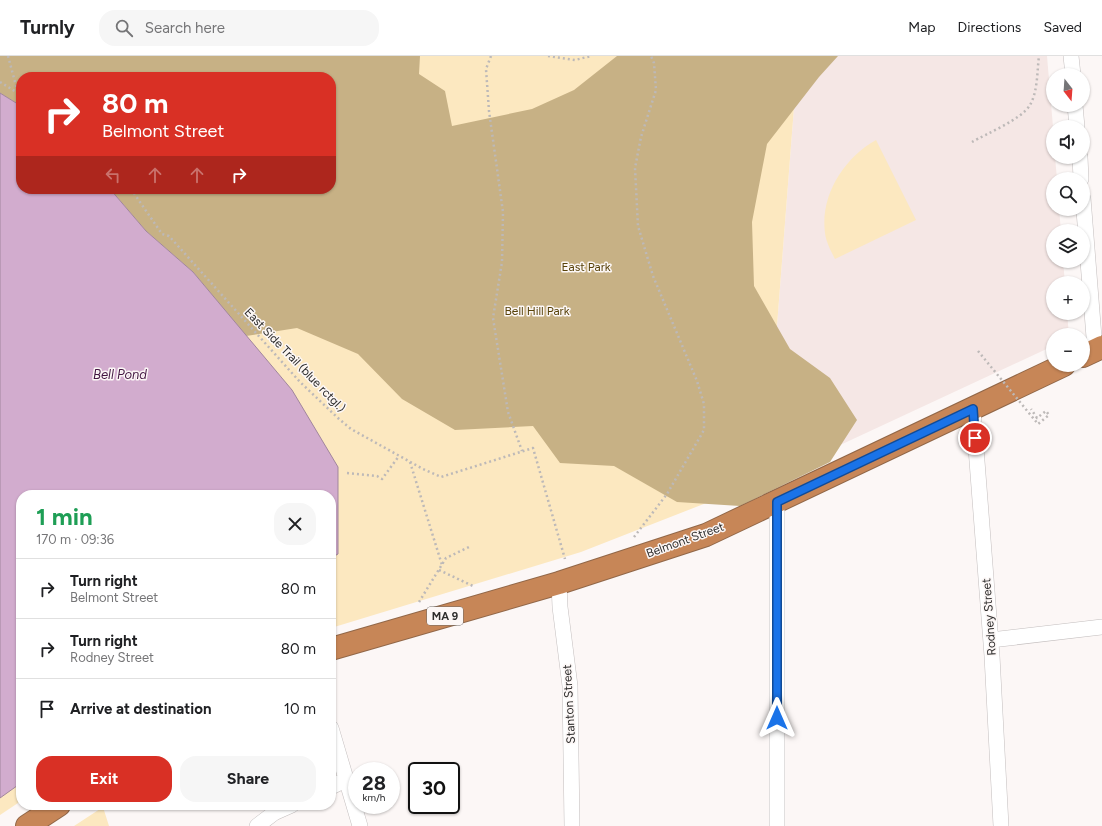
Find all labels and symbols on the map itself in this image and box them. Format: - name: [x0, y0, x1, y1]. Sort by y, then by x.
- north arrow: [1046, 68, 1090, 112]
- park label: East Park: [561, 260, 611, 274]
- park label: Bell Hill Park: [505, 304, 570, 318]
- street label: East Side Trail (blue rctgl.): [242, 305, 348, 415]
- water label: Bell Pond: [93, 367, 147, 382]
- pin: [958, 421, 992, 455]
- street label: Belmont Street: [644, 519, 726, 561]
- street label: Rodney Street: [979, 577, 999, 656]
- road number: MA 9: [427, 607, 463, 625]
- street label: Stanton Street: [560, 664, 578, 744]
- position arrow: [756, 697, 798, 739]
- speed limit sign: 30: [408, 762, 460, 814]

